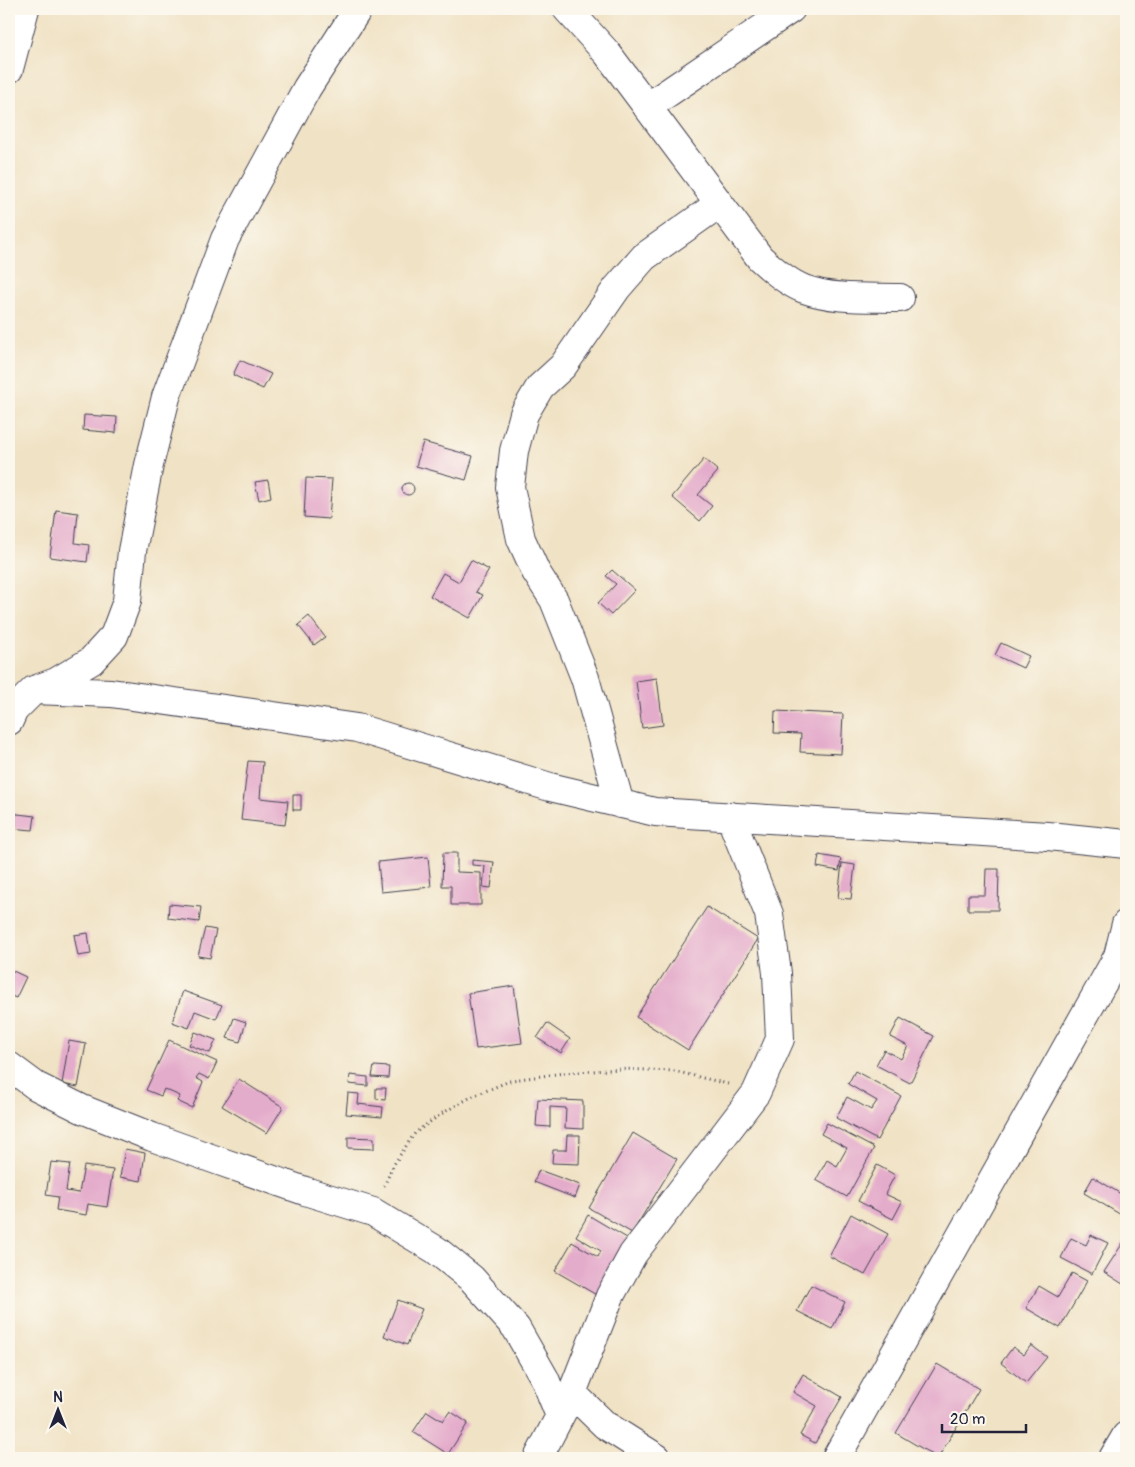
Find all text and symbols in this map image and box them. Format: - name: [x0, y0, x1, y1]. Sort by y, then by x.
- north arrow: [32, 1384, 82, 1434]
- text: N: [53, 1389, 63, 1406]
- scale bar: [942, 1402, 1026, 1434]
- text: 20 m: [950, 1410, 985, 1429]

